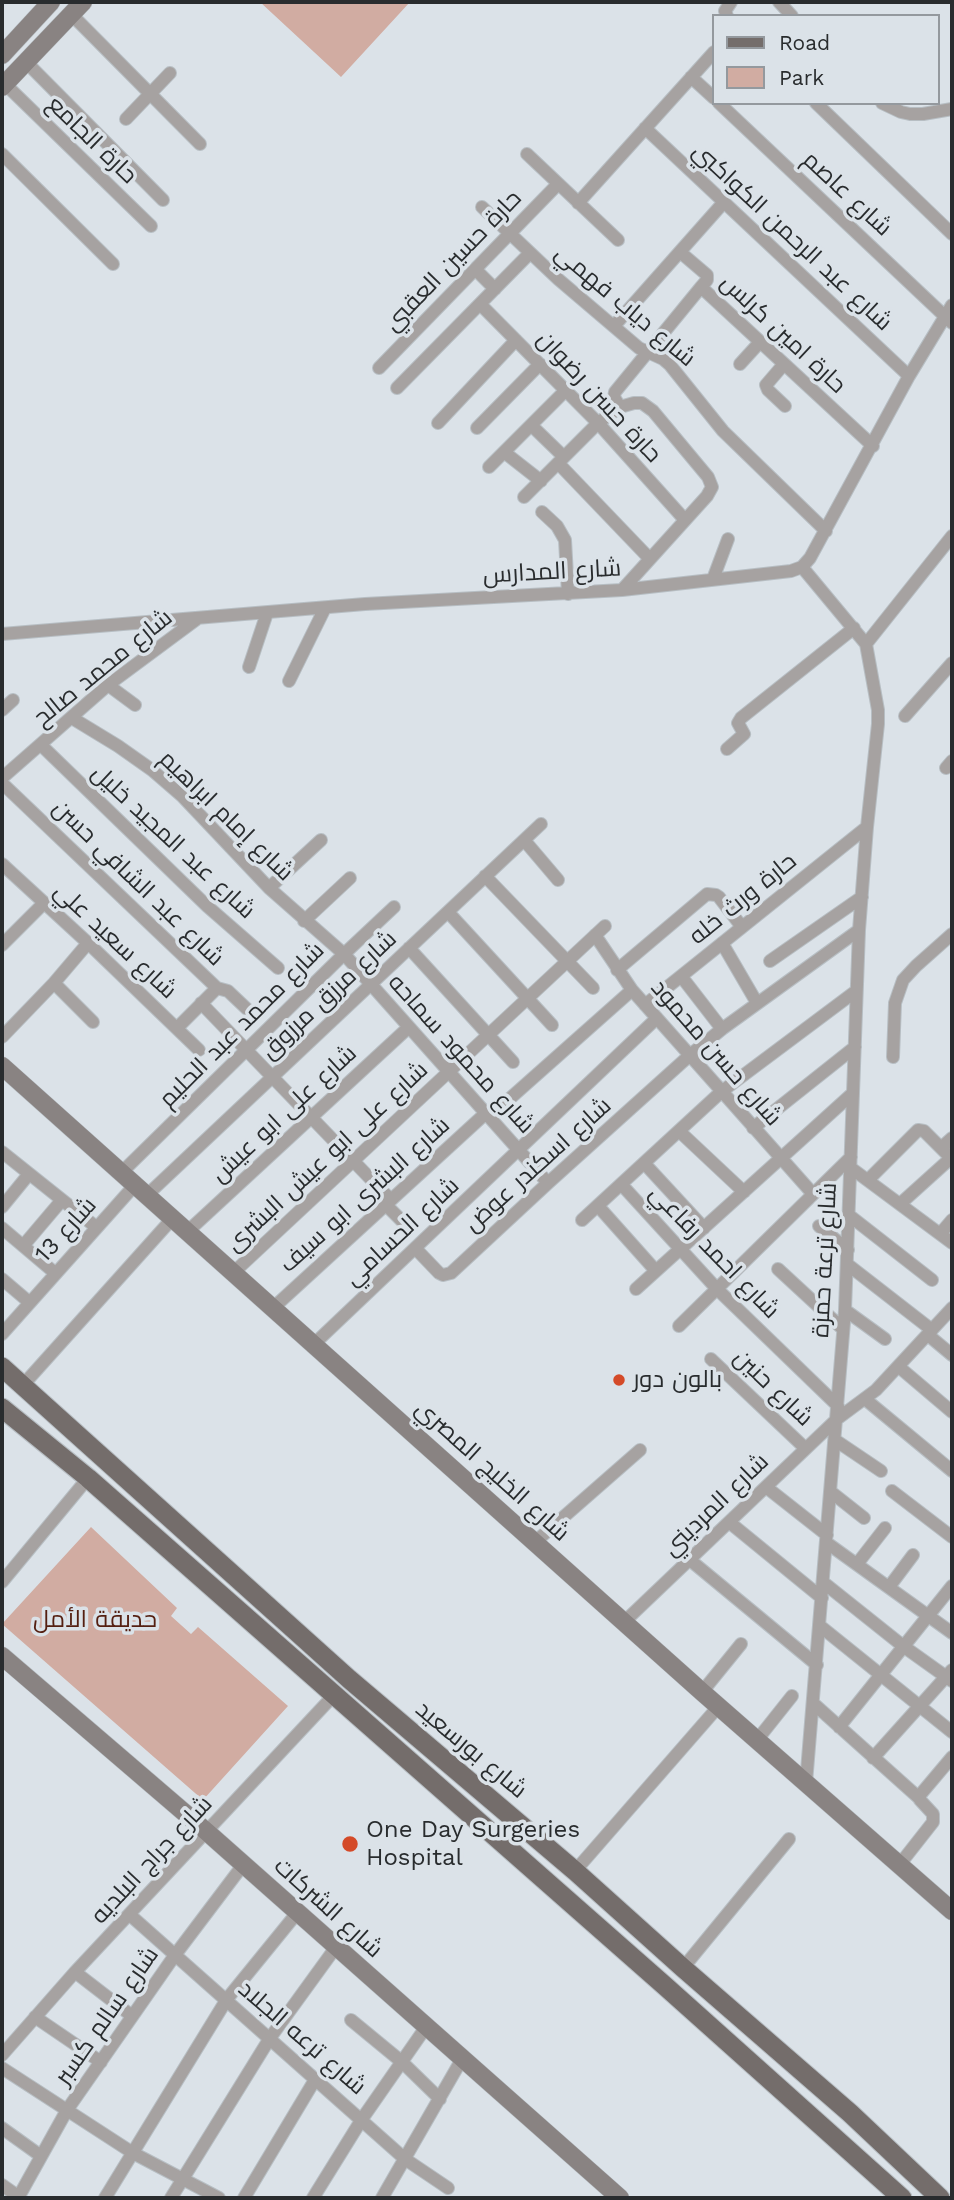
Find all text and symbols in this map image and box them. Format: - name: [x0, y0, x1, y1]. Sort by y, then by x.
- legend: [712, 14, 940, 105]
- text: Road: [779, 30, 830, 55]
- text: Park: [779, 65, 824, 90]
- street label: حارة الجامع: [41, 90, 143, 190]
- street label: شارع عبد الرحمن الكواكبي: [686, 137, 898, 337]
- street label: شارع عاصم: [796, 145, 898, 243]
- street label: حارة حسين العقبي: [378, 184, 528, 338]
- street label: شارع دياب فهمي: [549, 239, 701, 373]
- street label: حارة امين كرلس: [714, 268, 852, 400]
- street label: حارة حسن رضوان: [531, 325, 667, 469]
- street label: شارع المدارس: [482, 554, 622, 590]
- street label: شارع محمد صالح: [28, 603, 178, 733]
- street label: شارع إمام ابراهيم: [153, 745, 299, 887]
- street label: شارع عبد المجيد خليل: [85, 759, 261, 925]
- street label: شارع عبد الشافي حسن: [46, 794, 230, 972]
- street label: حارة ورث خله: [683, 847, 803, 951]
- street label: شارع سعيد علي: [48, 877, 182, 1005]
- street label: شارع مرزق مرزوق: [255, 925, 403, 1065]
- street label: شارع محمد عبد الحليم: [153, 936, 331, 1114]
- street label: شارع محمود سماحه: [382, 968, 540, 1140]
- street label: شارع حسن محمود: [645, 974, 787, 1132]
- street label: شارع على ابو عيش: [205, 1039, 363, 1189]
- street label: شارع على ابو عيش البشرى: [220, 1056, 434, 1258]
- street label: شارع اسكندر عوض: [459, 1091, 617, 1239]
- street label: شارع البشرى ابو سيف: [274, 1111, 456, 1279]
- street label: شارع الحسامي: [339, 1171, 465, 1293]
- street label: شارع احمد رفاعي: [643, 1179, 785, 1325]
- street label: شارع ترعة حمزة: [807, 1182, 843, 1338]
- street label: شارع 13: [29, 1191, 103, 1269]
- street label: شارع حنين: [727, 1343, 819, 1433]
- place label: بالون دور: [633, 1366, 722, 1394]
- marker: بالون دور: [611, 1372, 627, 1388]
- street label: شارع الخليج المصري: [409, 1394, 575, 1548]
- street label: شارع المرديني: [657, 1447, 775, 1563]
- park label: حديقة الأمل: [33, 1606, 157, 1634]
- street label: شارع بورسعيد: [410, 1695, 532, 1805]
- street label: شارع جراج البلديه: [85, 1790, 219, 1930]
- place label: One Day Surgeries Hospital: [366, 1816, 580, 1872]
- marker: One Day Surgeries Hospital: [340, 1834, 360, 1854]
- street label: شارع الشركات: [268, 1852, 388, 1964]
- street label: شارع سالم كسبر: [49, 1941, 165, 2091]
- street label: شارع ترعه الجلاد: [232, 1975, 372, 2101]

